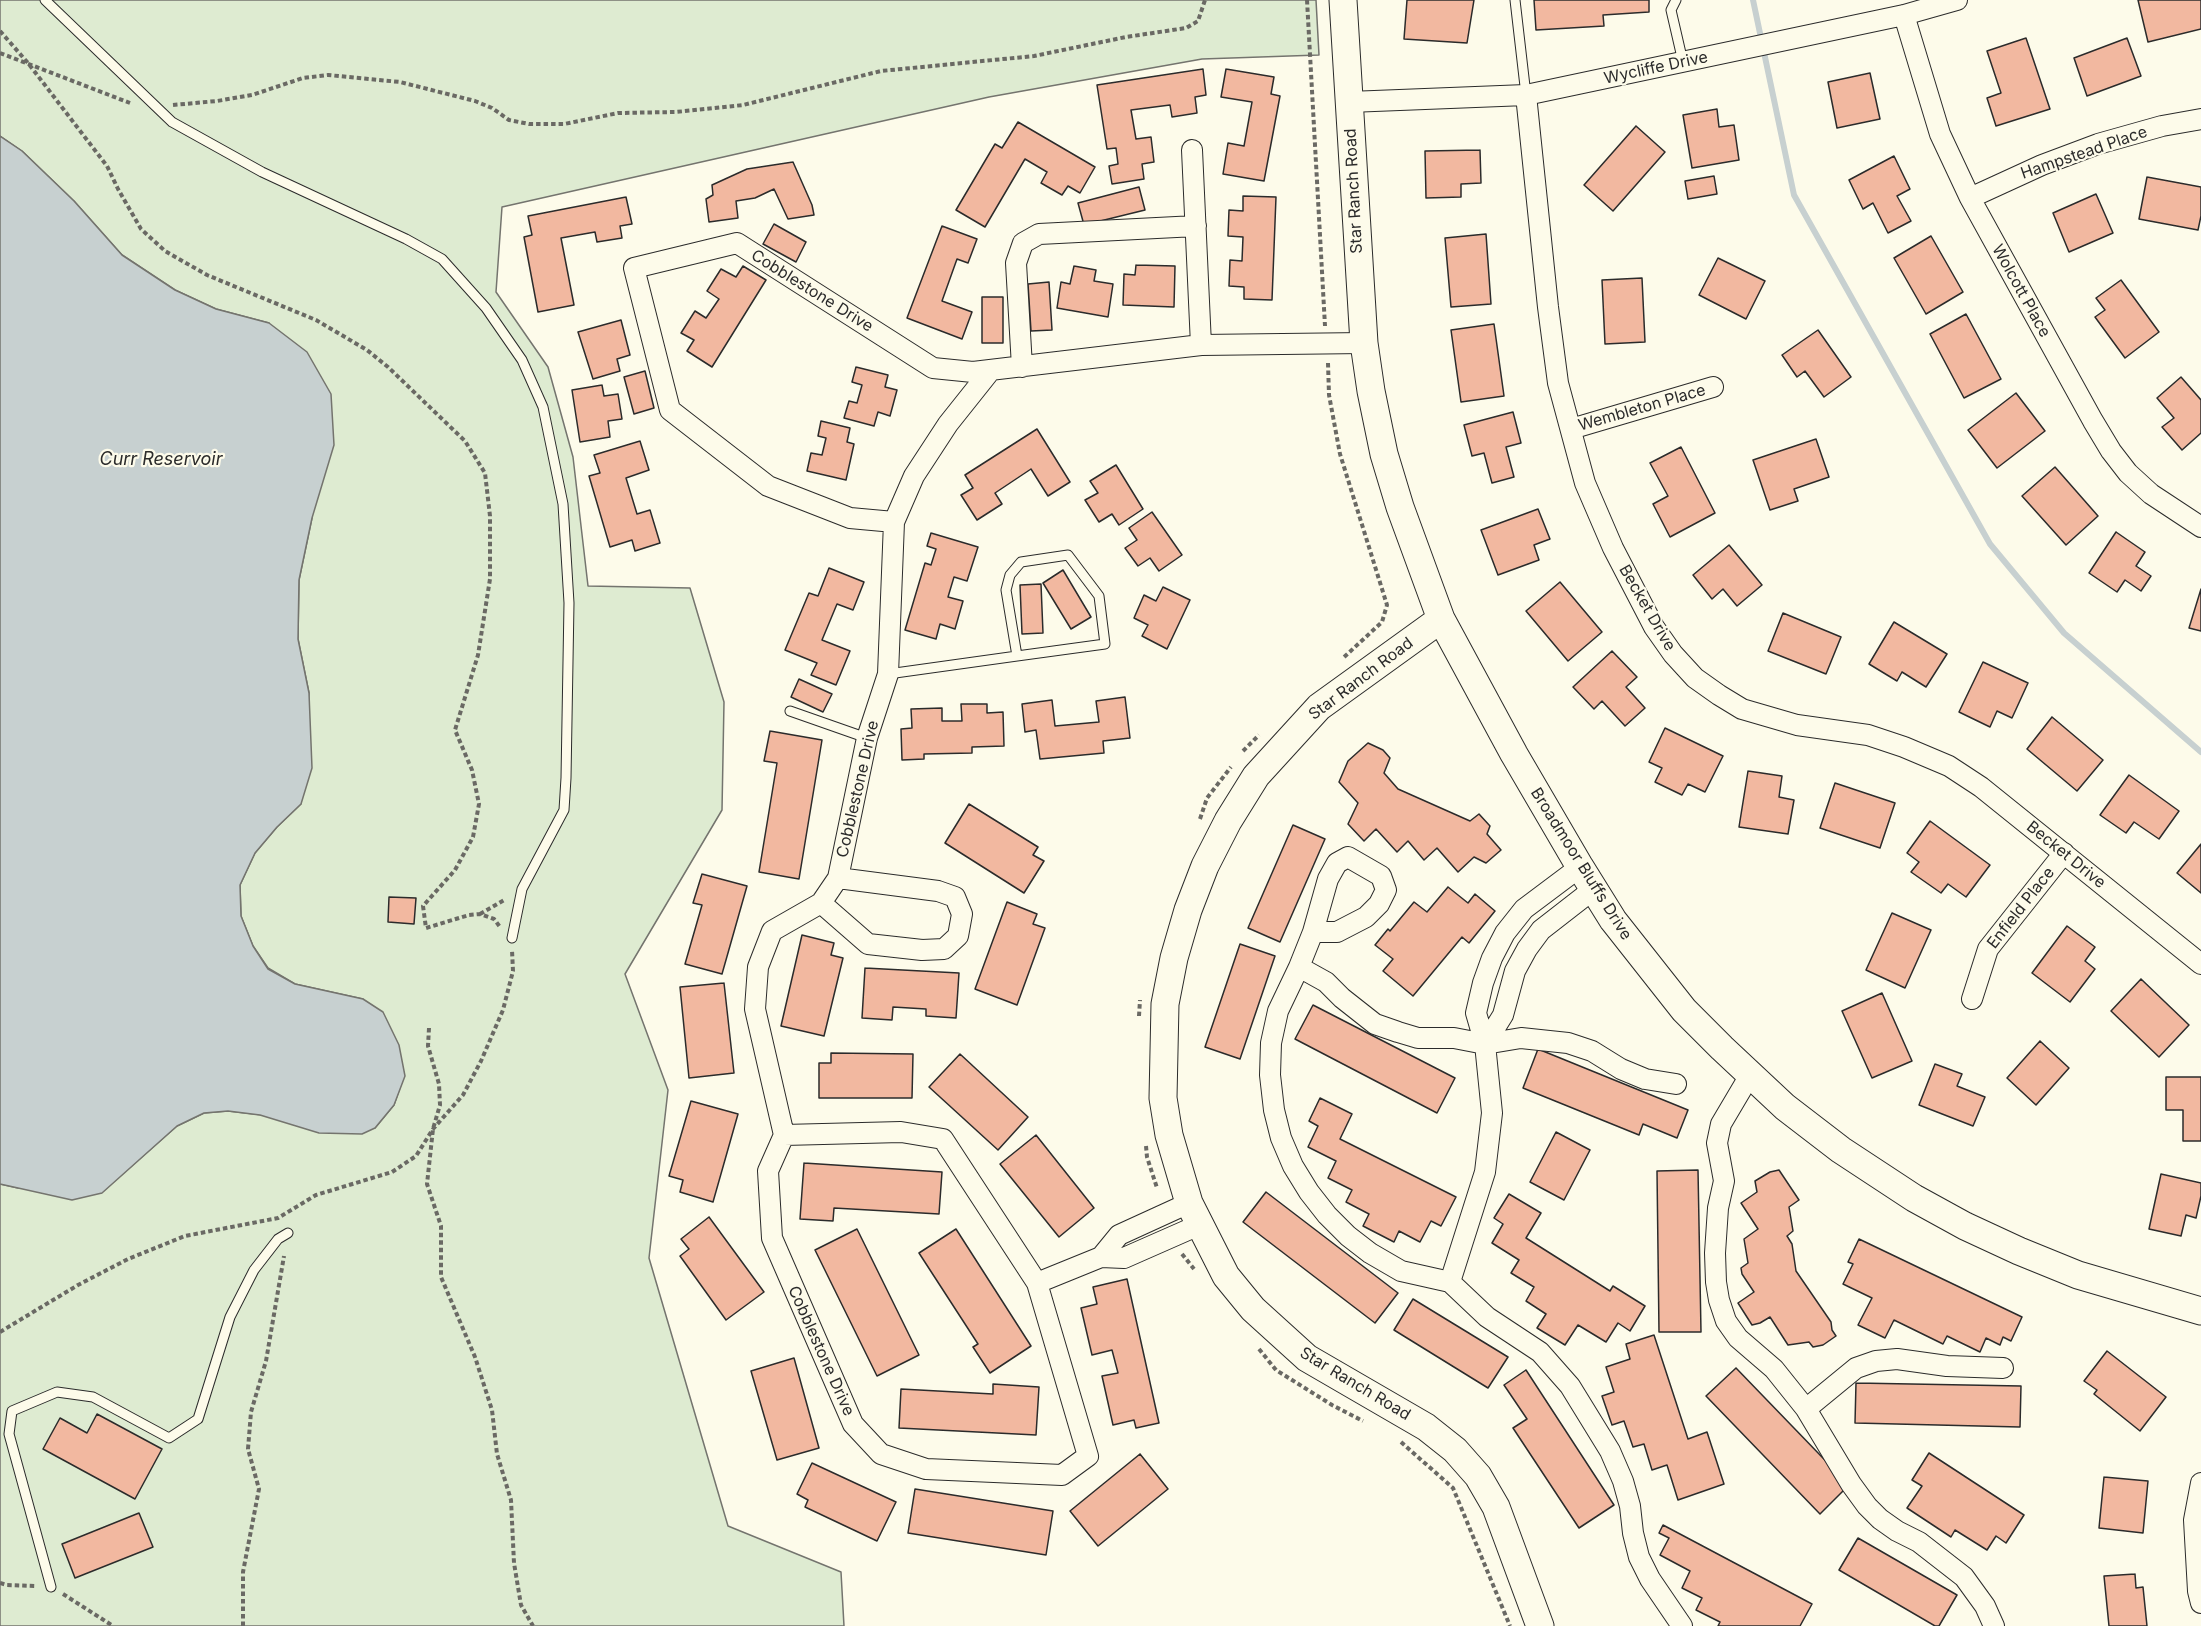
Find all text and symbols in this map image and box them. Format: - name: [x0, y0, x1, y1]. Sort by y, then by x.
- street label: Wycliffe Drive: [1602, 48, 1710, 88]
- street label: Hampstead Place: [2018, 122, 2150, 184]
- street label: Star Ranch Road: [1341, 128, 1367, 254]
- street label: Wolcott Place: [1988, 241, 2054, 341]
- street label: Cobblestone Drive: [747, 246, 877, 336]
- street label: Wembleton Place: [1576, 381, 1708, 435]
- water label: Curr Reservoir: [99, 449, 223, 471]
- street label: Becket Drive: [1615, 562, 1679, 654]
- street label: Star Ranch Road: [1305, 634, 1417, 724]
- street label: Cobblestone Drive: [833, 719, 883, 859]
- street label: Broadmoor Bluffs Drive: [1526, 784, 1636, 944]
- street label: Becket Drive: [2023, 817, 2109, 893]
- street label: Enfield Place: [1983, 864, 2059, 952]
- street label: Cobblestone Drive: [784, 1283, 858, 1419]
- street label: Star Ranch Road: [1296, 1343, 1414, 1425]

